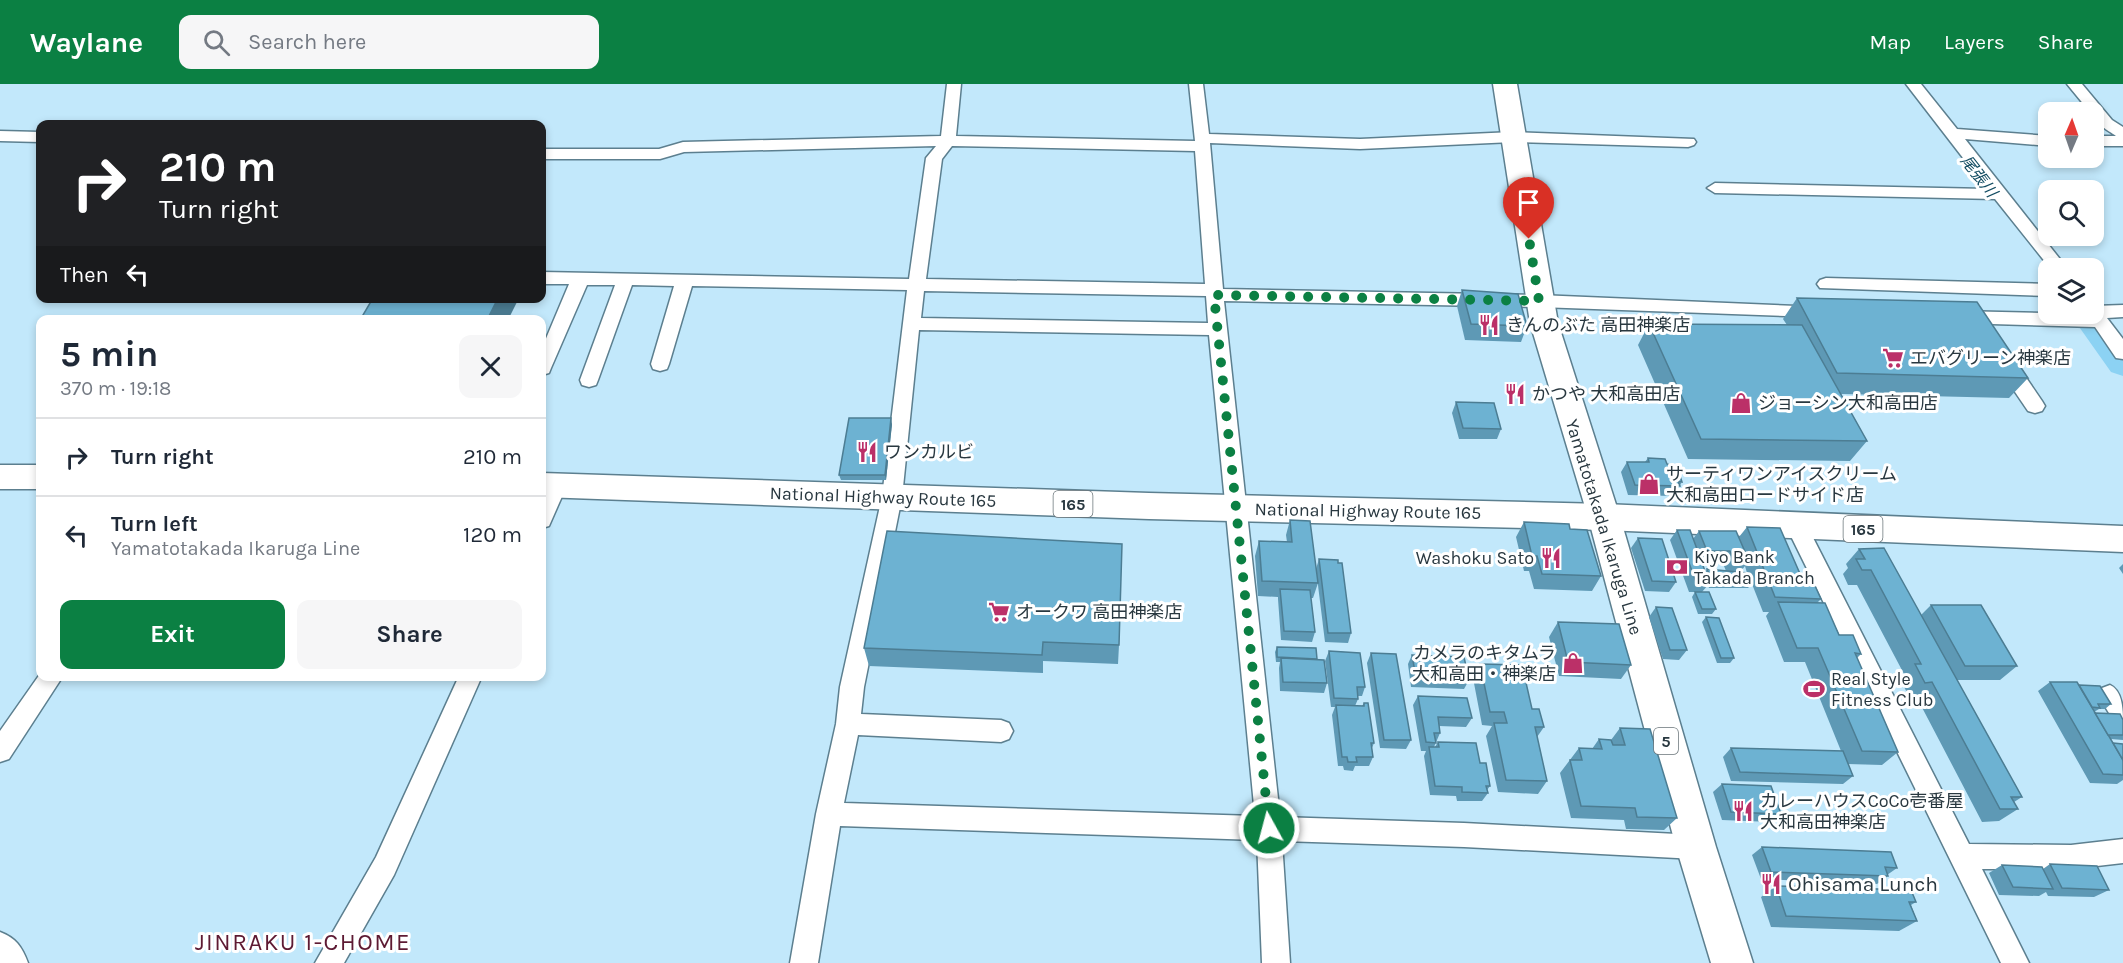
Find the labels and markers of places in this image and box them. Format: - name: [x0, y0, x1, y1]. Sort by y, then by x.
- pin: [1503, 177, 1554, 239]
- restaurant icon: きんのぶた 高田神楽店: [1477, 313, 1501, 337]
- place label: きんのぶた 高田神楽店: [1506, 314, 1690, 336]
- supermarket icon: エバグリーン神楽店: [1881, 346, 1905, 370]
- place label: エバグリーン神楽店: [1910, 347, 2071, 369]
- restaurant icon: かつや 大和高田店: [1503, 382, 1527, 406]
- place label: かつや 大和高田店: [1532, 383, 1680, 405]
- shop icon: ジョーシン大和高田店: [1729, 391, 1753, 415]
- place label: ジョーシン大和高田店: [1758, 392, 1938, 414]
- restaurant icon: ワンカルビ: [855, 440, 879, 464]
- place label: ワンカルビ: [884, 441, 974, 463]
- place label: サーティワンアイスクリーム 大和高田ロードサイド店: [1666, 463, 1897, 506]
- shop icon: サーティワンアイスクリーム 大和高田ロードサイド店: [1637, 472, 1661, 496]
- restaurant icon: Washoku Sato: [1539, 546, 1563, 570]
- place label: Kiyo Bank Takada Branch: [1694, 546, 1815, 589]
- place label: Washoku Sato: [1416, 547, 1534, 569]
- bank icon: Kiyo Bank Takada Branch: [1665, 555, 1689, 579]
- supermarket icon: オークワ 高田神楽店: [987, 600, 1011, 624]
- place label: オークワ 高田神楽店: [1016, 601, 1182, 623]
- place label: カメラのキタムラ 大和高田・神楽店: [1412, 642, 1556, 685]
- shop icon: カメラのキタムラ 大和高田・神楽店: [1561, 651, 1585, 675]
- place label: Real Style Fitness Club: [1831, 668, 1934, 711]
- sports icon: Real Style Fitness Club: [1802, 677, 1826, 701]
- place label: カレーハウスCoCo壱番屋 大和高田神楽店: [1760, 790, 1963, 833]
- restaurant icon: カレーハウスCoCo壱番屋 大和高田神楽店: [1731, 799, 1755, 823]
- restaurant icon: Ohisama Lunch: [1759, 872, 1783, 896]
- place label: Ohisama Lunch: [1788, 872, 1938, 896]

